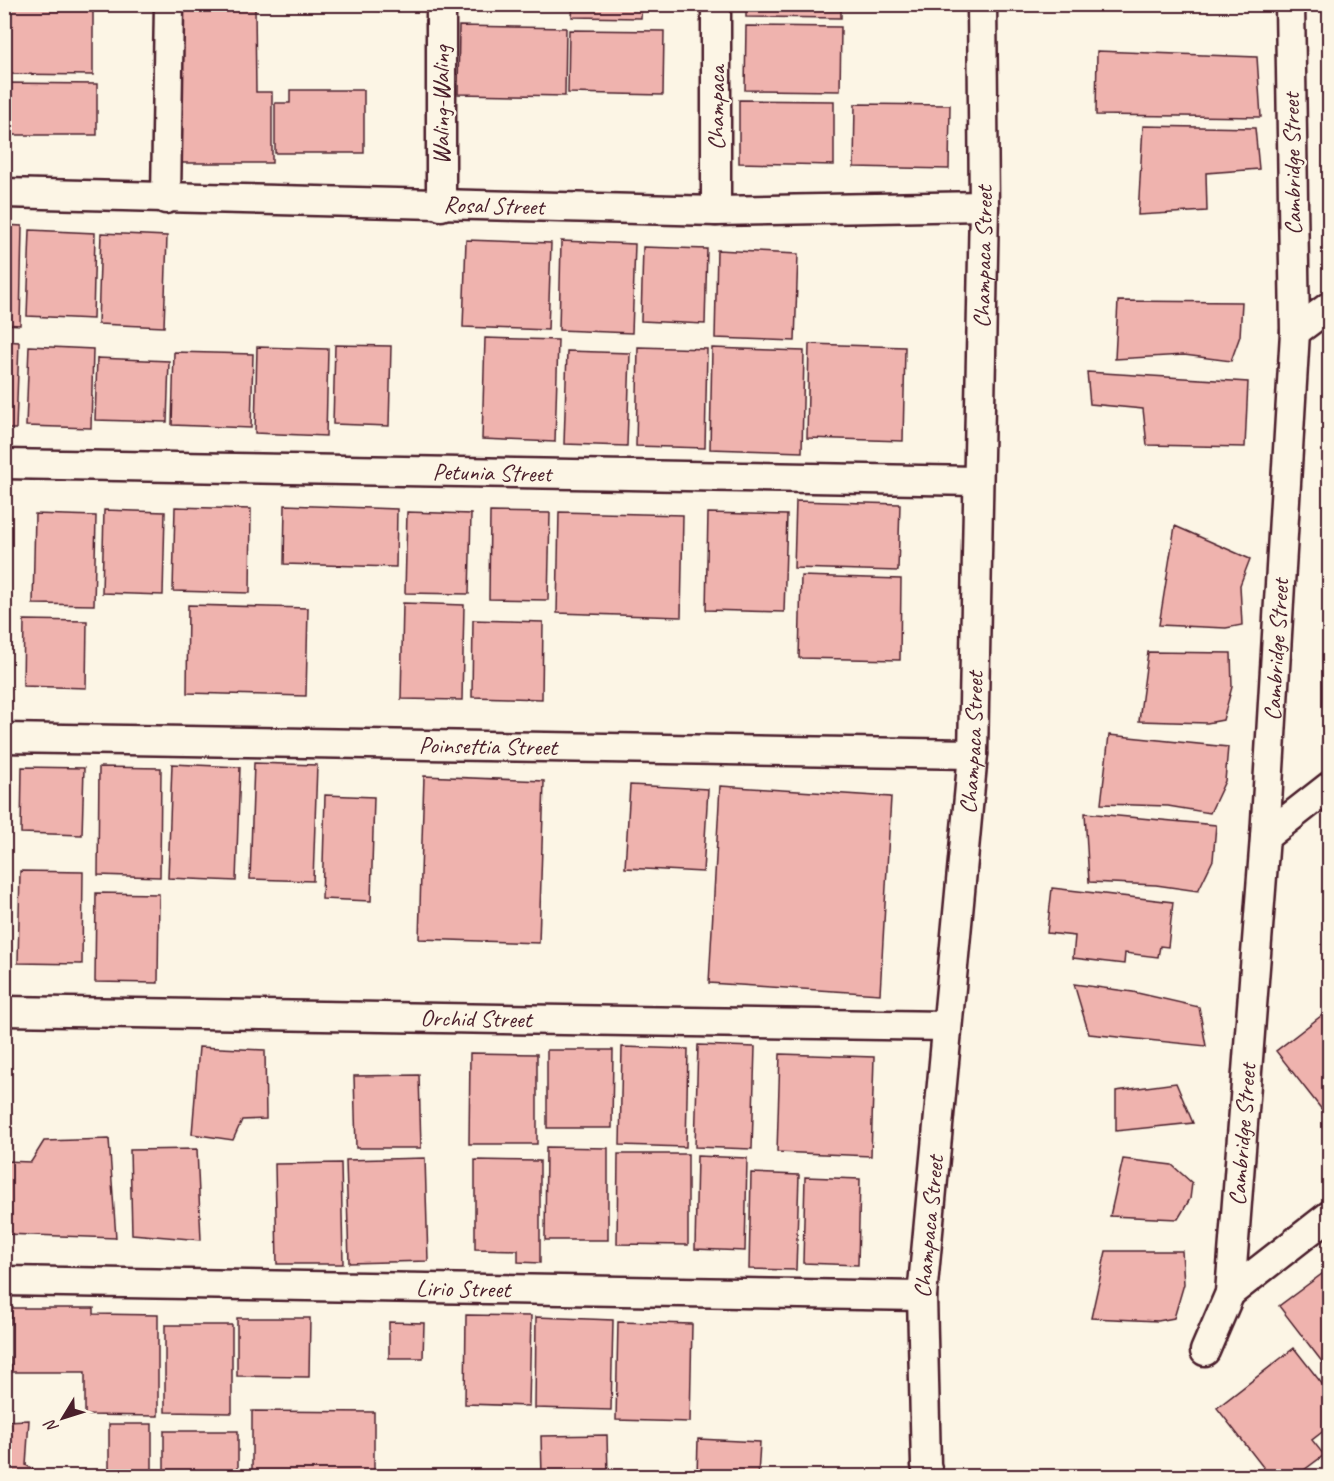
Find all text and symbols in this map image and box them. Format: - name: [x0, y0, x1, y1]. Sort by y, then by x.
- street label: Waling-Waling: [426, 44, 456, 165]
- street label: Champaca: [701, 63, 731, 150]
- street label: Cambridge Street: [1276, 91, 1308, 235]
- street label: Champaca Street: [967, 184, 999, 328]
- street label: Rosal Street: [443, 189, 547, 222]
- street label: Petunia Street: [432, 456, 554, 489]
- street label: Cambridge Street: [1257, 576, 1295, 722]
- street label: Champaca Street: [952, 669, 990, 815]
- street label: Poinsettia Street: [419, 730, 559, 762]
- street label: Orchid Street: [420, 1003, 534, 1034]
- street label: Cambridge Street: [1222, 1060, 1263, 1207]
- street label: Champaca Street: [907, 1152, 950, 1299]
- street label: Lirio Street: [416, 1273, 512, 1304]
- north arrow: [33, 1388, 93, 1448]
- text: N: [39, 1414, 63, 1437]

